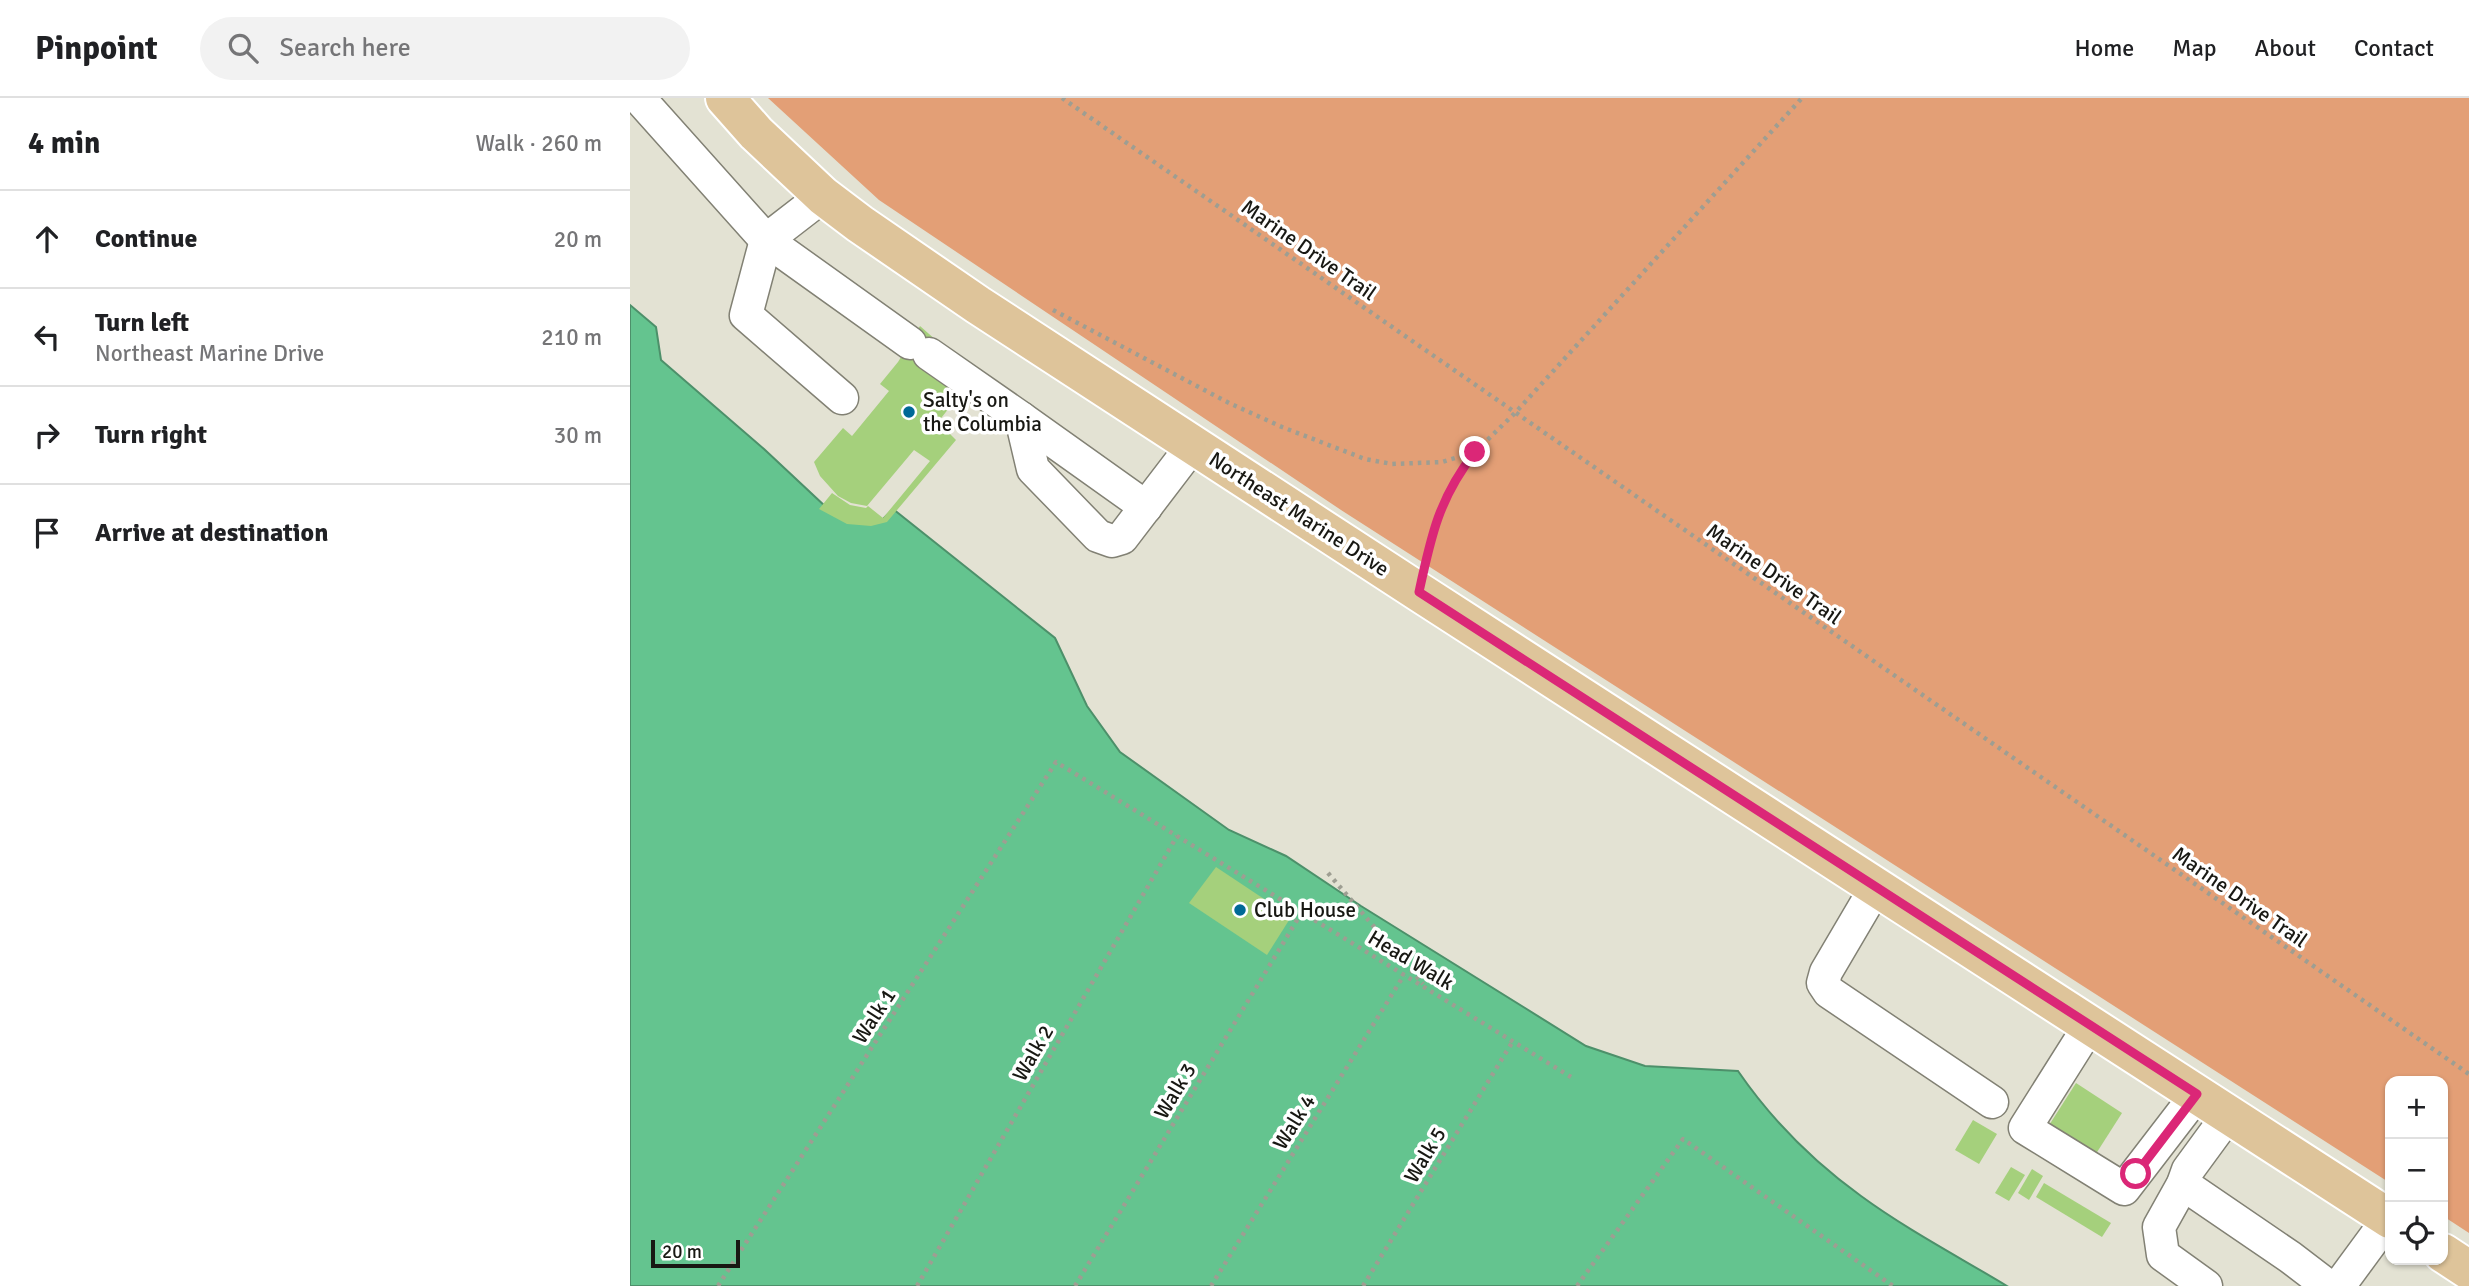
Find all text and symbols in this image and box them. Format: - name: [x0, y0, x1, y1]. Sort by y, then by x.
- search box: [200, 17, 690, 80]
- text: Pinpoint: [35, 28, 158, 69]
- icon: search: [224, 29, 262, 67]
- text: Search here: [280, 32, 411, 64]
- text: Home: [2074, 33, 2134, 63]
- text: Map: [2172, 33, 2217, 63]
- text: About: [2255, 33, 2316, 63]
- text: Contact: [2354, 33, 2434, 63]
- text: 4 min: [28, 125, 100, 162]
- text: Walk · 260 m: [476, 129, 602, 158]
- street label: Marine Drive Trail: [1236, 194, 1382, 306]
- icon: ahead: [28, 220, 66, 258]
- text: Continue: [95, 223, 197, 255]
- text: 20 m: [554, 225, 602, 254]
- text: Turn left: [95, 307, 189, 339]
- icon: left: [28, 318, 66, 356]
- text: 210 m: [541, 323, 602, 352]
- text: Northeast Marine Drive: [95, 339, 324, 368]
- place label: Salty's on the Columbia: [923, 387, 1042, 437]
- marker: Salty's on the Columbia: [901, 404, 917, 420]
- icon: right: [28, 416, 66, 454]
- text: Turn right: [95, 419, 207, 451]
- text: 30 m: [554, 421, 602, 450]
- route end: [1459, 436, 1490, 467]
- street label: Northeast Marine Drive: [1204, 446, 1394, 582]
- icon: arrive: [28, 514, 66, 552]
- text: Arrive at destination: [95, 517, 328, 549]
- street label: Marine Drive Trail: [1701, 518, 1847, 630]
- street label: Marine Drive Trail: [2167, 841, 2313, 953]
- place label: Club House: [1254, 897, 1356, 923]
- marker: Club House: [1232, 902, 1248, 918]
- street label: Head Walk: [1363, 924, 1459, 996]
- street label: Walk 1: [847, 984, 901, 1048]
- street label: Walk 2: [1007, 1020, 1059, 1086]
- street label: Walk 3: [1148, 1058, 1202, 1124]
- map controls: [2385, 1076, 2448, 1265]
- button: +: [2385, 1076, 2448, 1139]
- street label: Walk 4: [1267, 1090, 1321, 1154]
- street label: Walk 5: [1398, 1122, 1452, 1188]
- button: −: [2385, 1139, 2448, 1202]
- route start: [2120, 1158, 2151, 1189]
- button: locate: [2385, 1202, 2448, 1265]
- scale bar: [651, 1237, 740, 1269]
- text: 20 m: [662, 1240, 702, 1264]

